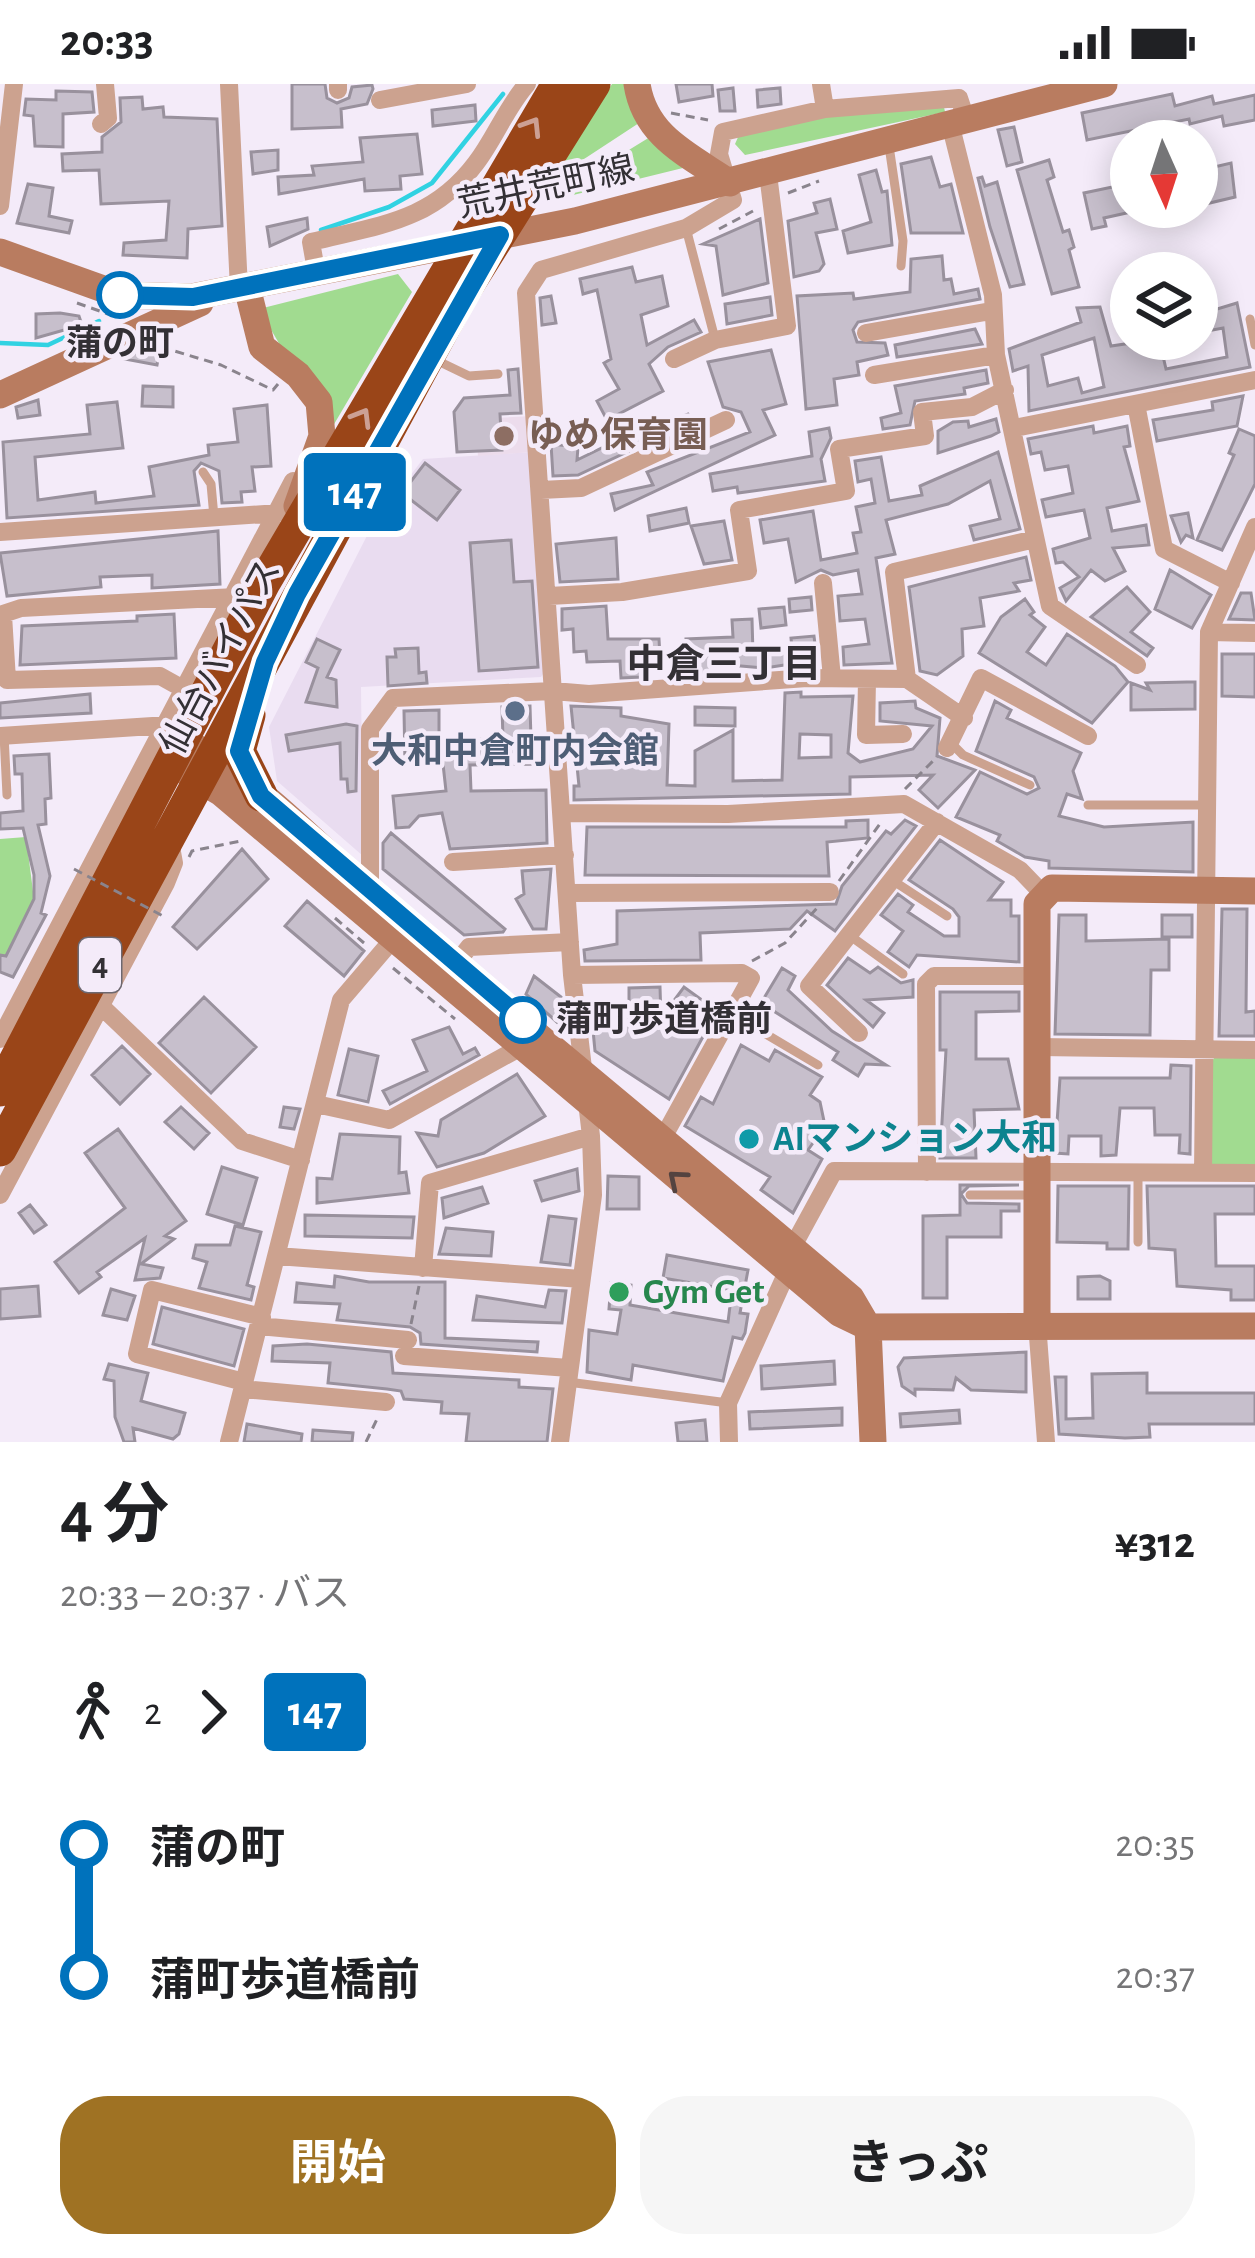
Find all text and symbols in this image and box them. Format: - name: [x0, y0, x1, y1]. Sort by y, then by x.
- text: 20:33: [60, 19, 154, 64]
- one-way arrow: [518, 117, 540, 139]
- north arrow: [1110, 120, 1218, 228]
- map controls: [1110, 120, 1218, 360]
- street label: 荒井荒町線: [454, 149, 638, 223]
- button: layers: [1110, 252, 1218, 360]
- marker: 蒲の町: [98, 273, 142, 317]
- place label: 蒲の町: [66, 324, 174, 362]
- one-way arrow: [348, 408, 371, 430]
- place label: ゆめ保育園: [528, 416, 708, 454]
- marker: ゆめ保育園: [491, 423, 517, 449]
- line badge: 147: [286, 453, 424, 531]
- text: 147: [328, 471, 382, 513]
- street label: 仙台バイパス: [153, 553, 287, 760]
- district label: 中倉三丁目: [626, 643, 822, 685]
- marker: 大和中倉町内会館: [502, 698, 528, 724]
- place label: 大和中倉町内会館: [371, 732, 659, 770]
- road number: 4: [79, 938, 121, 992]
- marker: 蒲町歩道橋前: [501, 998, 545, 1042]
- place label: 蒲町歩道橋前: [556, 1000, 772, 1038]
- place label: AIマンション大和: [773, 1119, 1057, 1157]
- marker: AIマンション大和: [736, 1126, 762, 1152]
- one-way arrow: [669, 1171, 691, 1193]
- place label: Gym Get: [643, 1274, 765, 1310]
- marker: Gym Get: [606, 1279, 632, 1305]
- text: 4 分: [60, 1483, 169, 1549]
- text: ¥312: [1115, 1521, 1195, 1566]
- text: 20:33 – 20:37 · バス: [60, 1575, 350, 1614]
- icon: walk: [60, 1679, 126, 1745]
- icon: forward: [180, 1679, 246, 1745]
- text: 147: [288, 1691, 342, 1733]
- text: 2: [144, 1693, 162, 1732]
- text: 20:35: [1115, 1825, 1195, 1864]
- text: 蒲の町: [150, 1827, 285, 1872]
- text: 20:37: [1115, 1957, 1195, 1996]
- text: 蒲町歩道橋前: [150, 1959, 420, 2004]
- button: 開始: [60, 2096, 616, 2234]
- button: きっぷ: [640, 2096, 1195, 2234]

